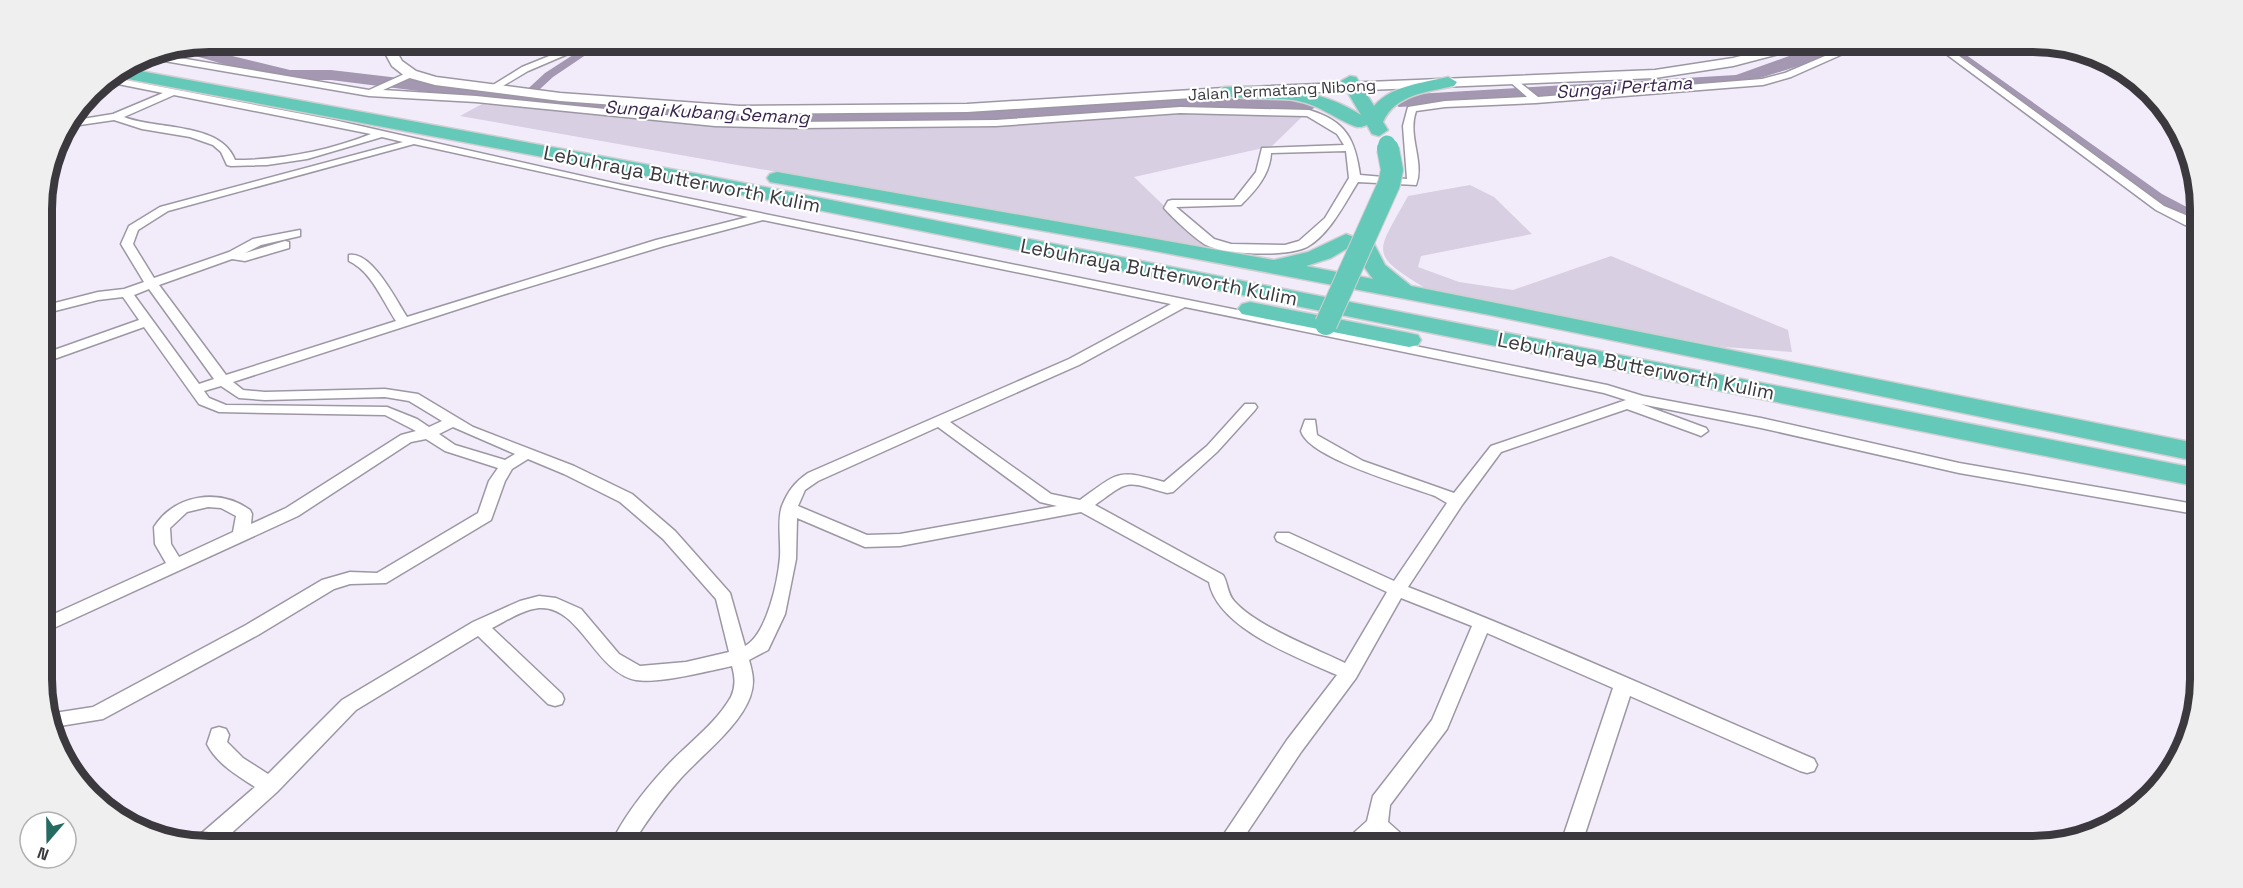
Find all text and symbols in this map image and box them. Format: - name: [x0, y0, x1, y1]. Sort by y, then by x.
- water label: Sungai Pertama: [1555, 71, 1693, 103]
- street label: Jalan Permatang Nibong: [1187, 75, 1377, 105]
- water label: Sungai Kubang Semang: [604, 95, 811, 129]
- street label: Lebuhraya Butterworth Kulim: [541, 139, 823, 219]
- street label: Lebuhraya Butterworth Kulim: [1018, 232, 1300, 312]
- street label: Lebuhraya Butterworth Kulim: [1495, 326, 1777, 406]
- north arrow: [18, 810, 78, 870]
- text: N: [34, 842, 52, 865]

